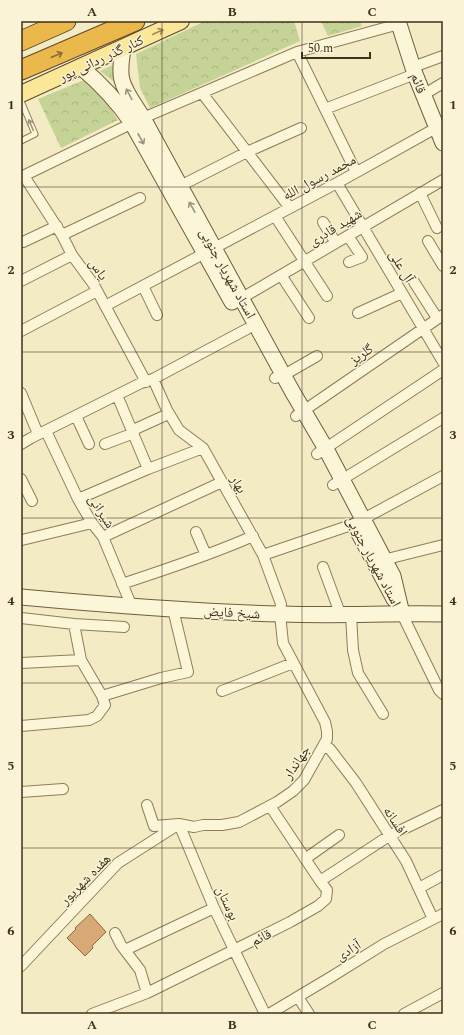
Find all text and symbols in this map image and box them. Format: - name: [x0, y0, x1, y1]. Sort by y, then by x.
- text: A: [87, 2, 97, 22]
- text: B: [227, 2, 237, 22]
- text: C: [367, 2, 377, 22]
- one-way arrow: [152, 28, 164, 35]
- street label: کنار گذر ردانی پور: [54, 29, 147, 88]
- scale bar: [302, 34, 370, 60]
- text: 50 m: [308, 39, 333, 58]
- one-way arrow: [50, 51, 62, 58]
- street label: قائم: [405, 70, 432, 97]
- one-way arrow: [124, 88, 132, 100]
- text: 1: [7, 95, 15, 115]
- text: 1: [449, 95, 457, 115]
- one-way arrow: [27, 119, 35, 131]
- one-way arrow: [138, 133, 146, 145]
- street label: محمد رسول الله: [279, 149, 360, 206]
- one-way arrow: [188, 201, 195, 213]
- street label: شهید قادری: [305, 203, 366, 252]
- street label: استاد شهریار جنوبی: [194, 224, 261, 322]
- street label: آل علی: [383, 246, 420, 287]
- street label: یاس: [84, 254, 114, 285]
- text: 2: [7, 260, 15, 280]
- text: 2: [449, 260, 457, 280]
- street label: گلریز: [344, 338, 378, 371]
- text: 3: [7, 425, 15, 445]
- text: 3: [449, 425, 457, 445]
- street label: بهار: [224, 470, 252, 497]
- street label: شیرانی: [83, 490, 120, 532]
- street label: استاد شهریار جنوبی: [341, 512, 407, 611]
- text: 4: [7, 591, 15, 611]
- text: 4: [449, 591, 457, 611]
- street label: شیخ فایض: [203, 601, 261, 624]
- street label: جهاندار: [277, 741, 316, 784]
- text: 5: [7, 756, 15, 776]
- text: 5: [449, 756, 457, 776]
- street label: افسانه: [378, 802, 413, 841]
- street label: هفده شهریور: [54, 849, 116, 911]
- street label: بوستان: [210, 882, 245, 924]
- text: 6: [7, 921, 15, 941]
- text: 6: [449, 921, 457, 941]
- street label: قائم: [247, 923, 275, 951]
- street label: آزادی: [331, 934, 365, 966]
- text: A: [87, 1015, 97, 1035]
- text: B: [227, 1015, 237, 1035]
- text: C: [367, 1015, 377, 1035]

